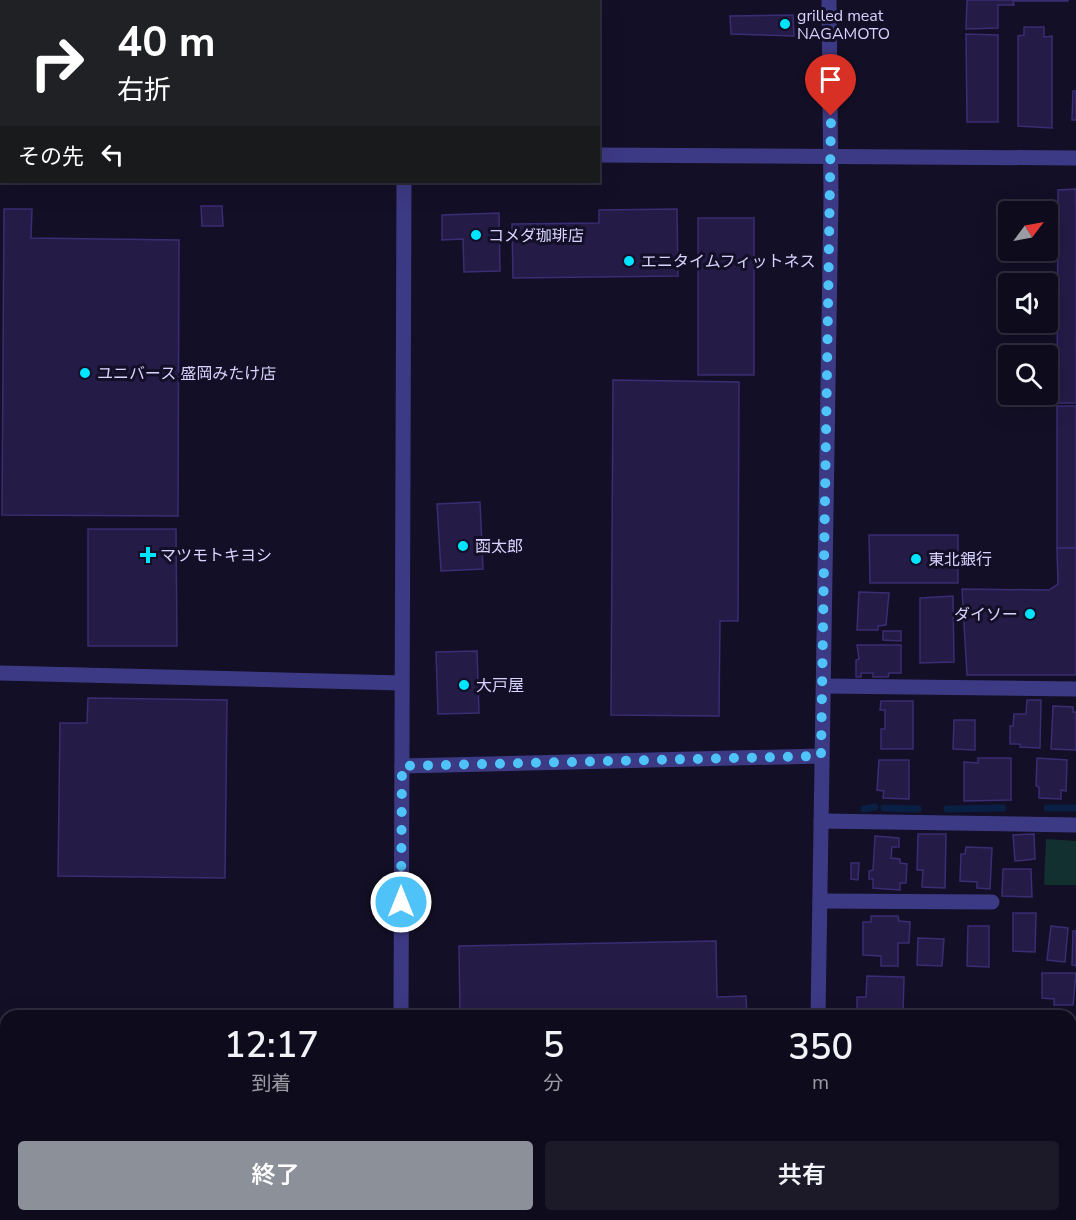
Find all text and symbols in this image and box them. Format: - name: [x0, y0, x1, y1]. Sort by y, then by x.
- place label: grilled meat NAGAMOTO: [797, 5, 890, 45]
- text: 40 m: [117, 14, 216, 71]
- marker: grilled meat NAGAMOTO: [778, 17, 792, 31]
- icon: right: [18, 24, 96, 102]
- pin: [805, 54, 856, 116]
- icon: arrive: [814, 63, 847, 96]
- text: 右折: [117, 72, 171, 109]
- icon: left: [96, 138, 129, 171]
- text: その先: [18, 142, 84, 172]
- north arrow: [998, 201, 1058, 261]
- map controls: [998, 201, 1058, 405]
- place label: コメダ珈琲店: [488, 225, 584, 247]
- marker: コメダ珈琲店: [469, 228, 483, 242]
- place label: エニタイムフィットネス: [641, 251, 815, 273]
- marker: エニタイムフィットネス: [622, 254, 636, 268]
- button: sound: [998, 273, 1058, 333]
- button: search: [998, 345, 1058, 405]
- place label: ユニバース 盛岡みたけ店: [97, 363, 276, 385]
- marker: ユニバース 盛岡みたけ店: [78, 366, 92, 380]
- place label: 函太郎: [475, 536, 523, 558]
- marker: 函太郎: [456, 539, 470, 553]
- place label: マツモトキヨシ: [160, 545, 272, 567]
- marker: マツモトキヨシ: [141, 548, 155, 562]
- place label: 東北銀行: [928, 549, 992, 571]
- marker: 東北銀行: [909, 552, 923, 566]
- place label: ダイソー: [954, 604, 1018, 626]
- marker: ダイソー: [1023, 607, 1037, 621]
- place label: 大戸屋: [476, 675, 524, 697]
- marker: 大戸屋: [457, 678, 471, 692]
- position arrow: [369, 870, 433, 934]
- text: 12:17: [224, 1021, 319, 1070]
- text: 5: [543, 1021, 564, 1070]
- text: 350: [788, 1023, 853, 1072]
- text: m: [812, 1069, 829, 1096]
- text: 到着: [251, 1070, 291, 1097]
- text: 分: [544, 1070, 564, 1097]
- button: 終了: [18, 1141, 533, 1210]
- button: 共有: [545, 1141, 1059, 1210]

